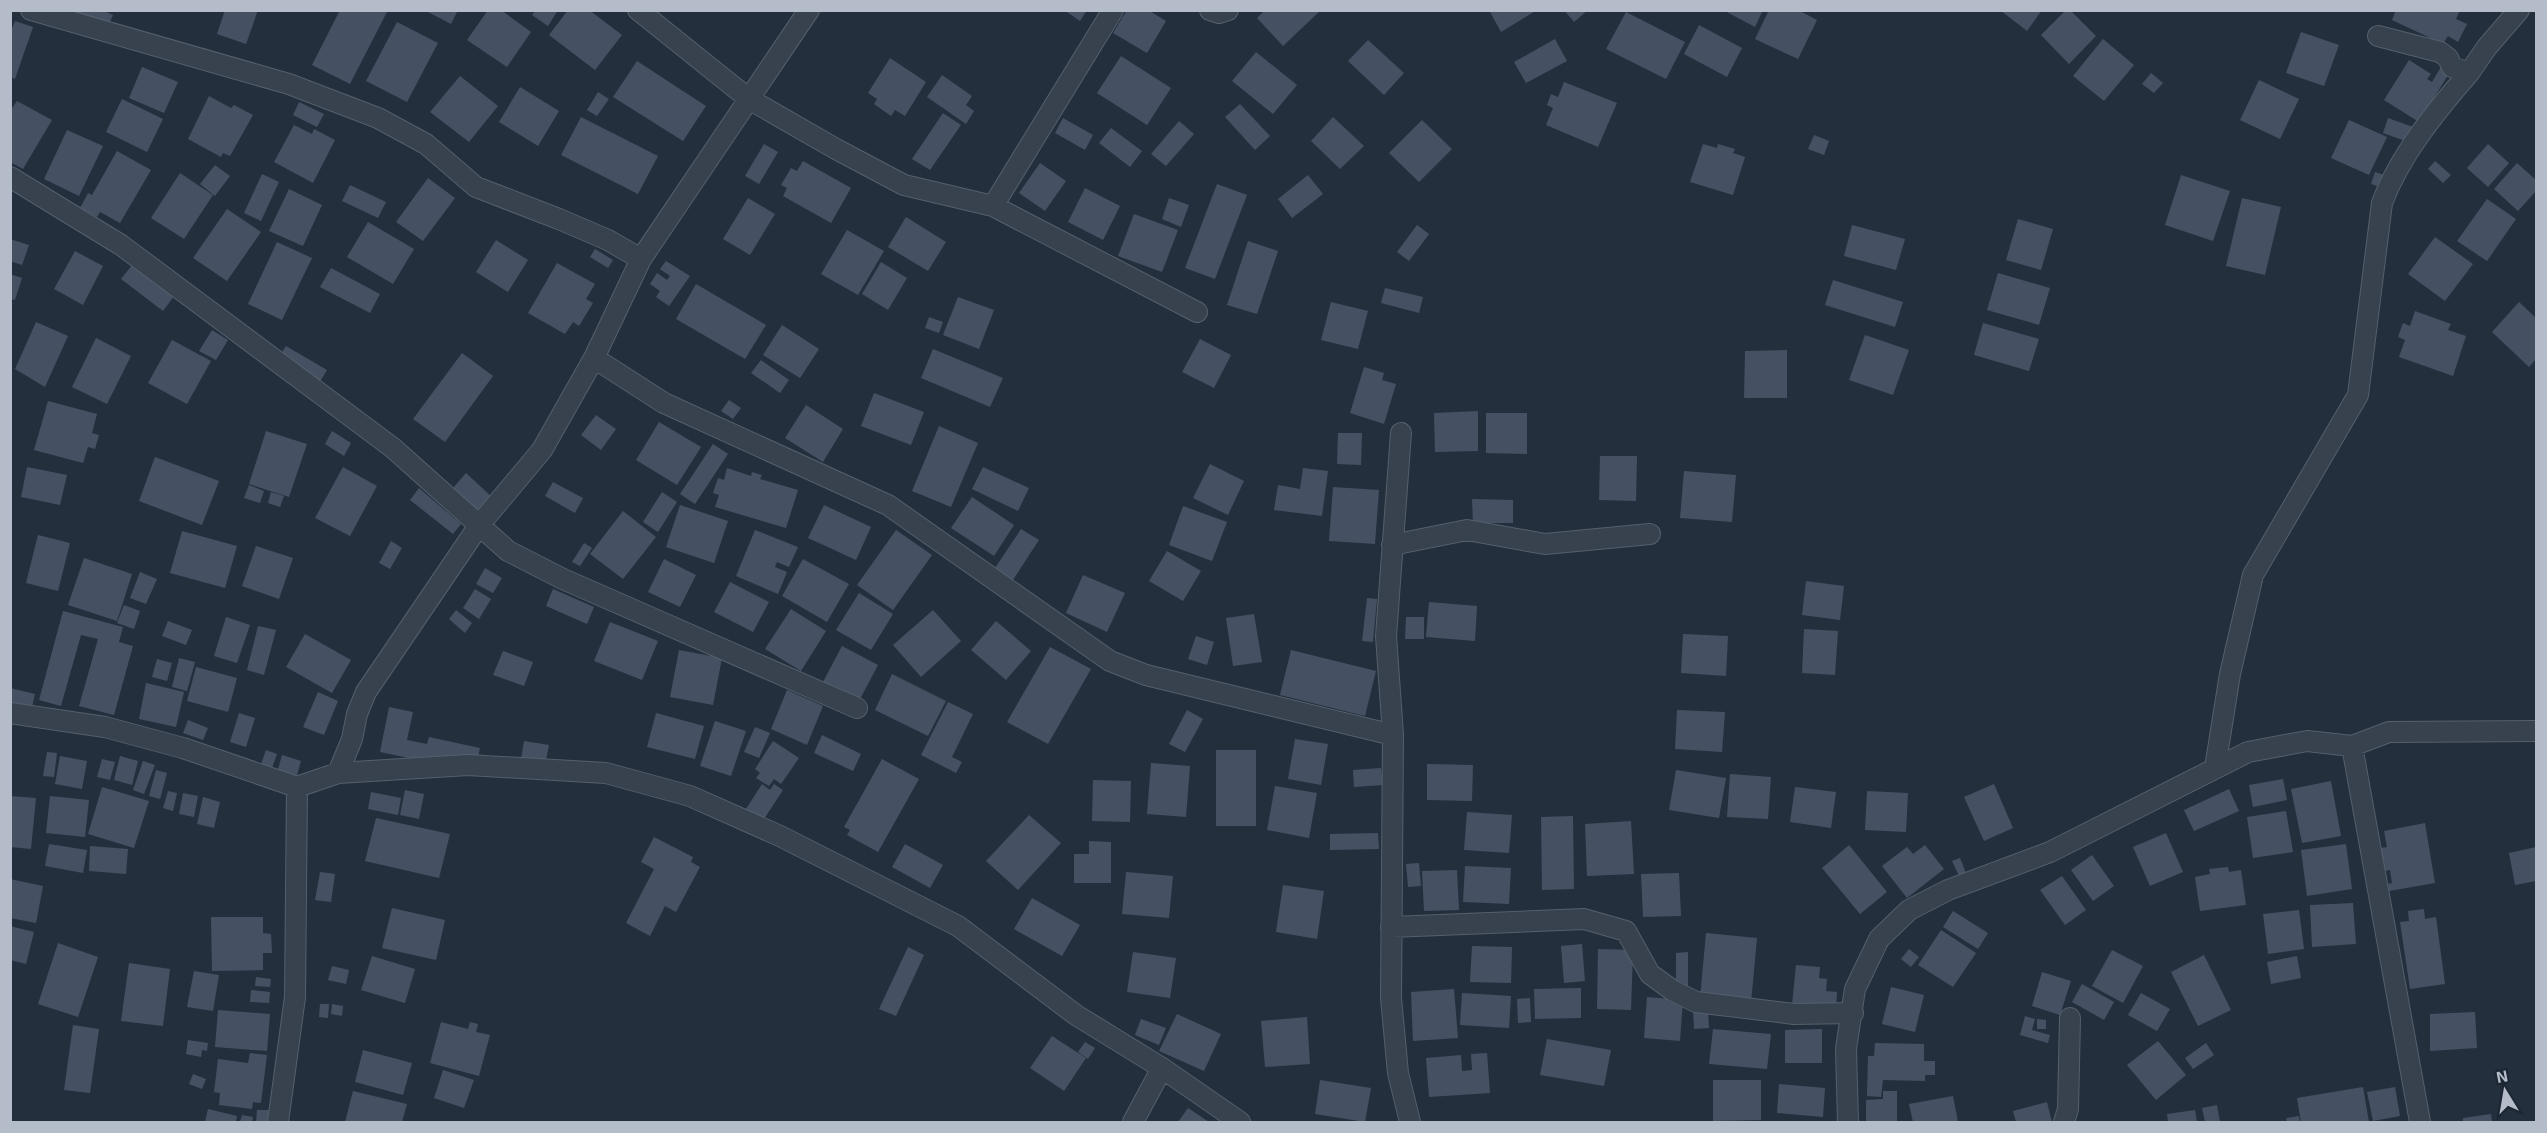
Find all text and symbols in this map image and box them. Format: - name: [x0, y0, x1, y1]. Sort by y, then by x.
- north arrow: [2475, 1061, 2535, 1121]
- text: N: [2495, 1065, 2510, 1086]

